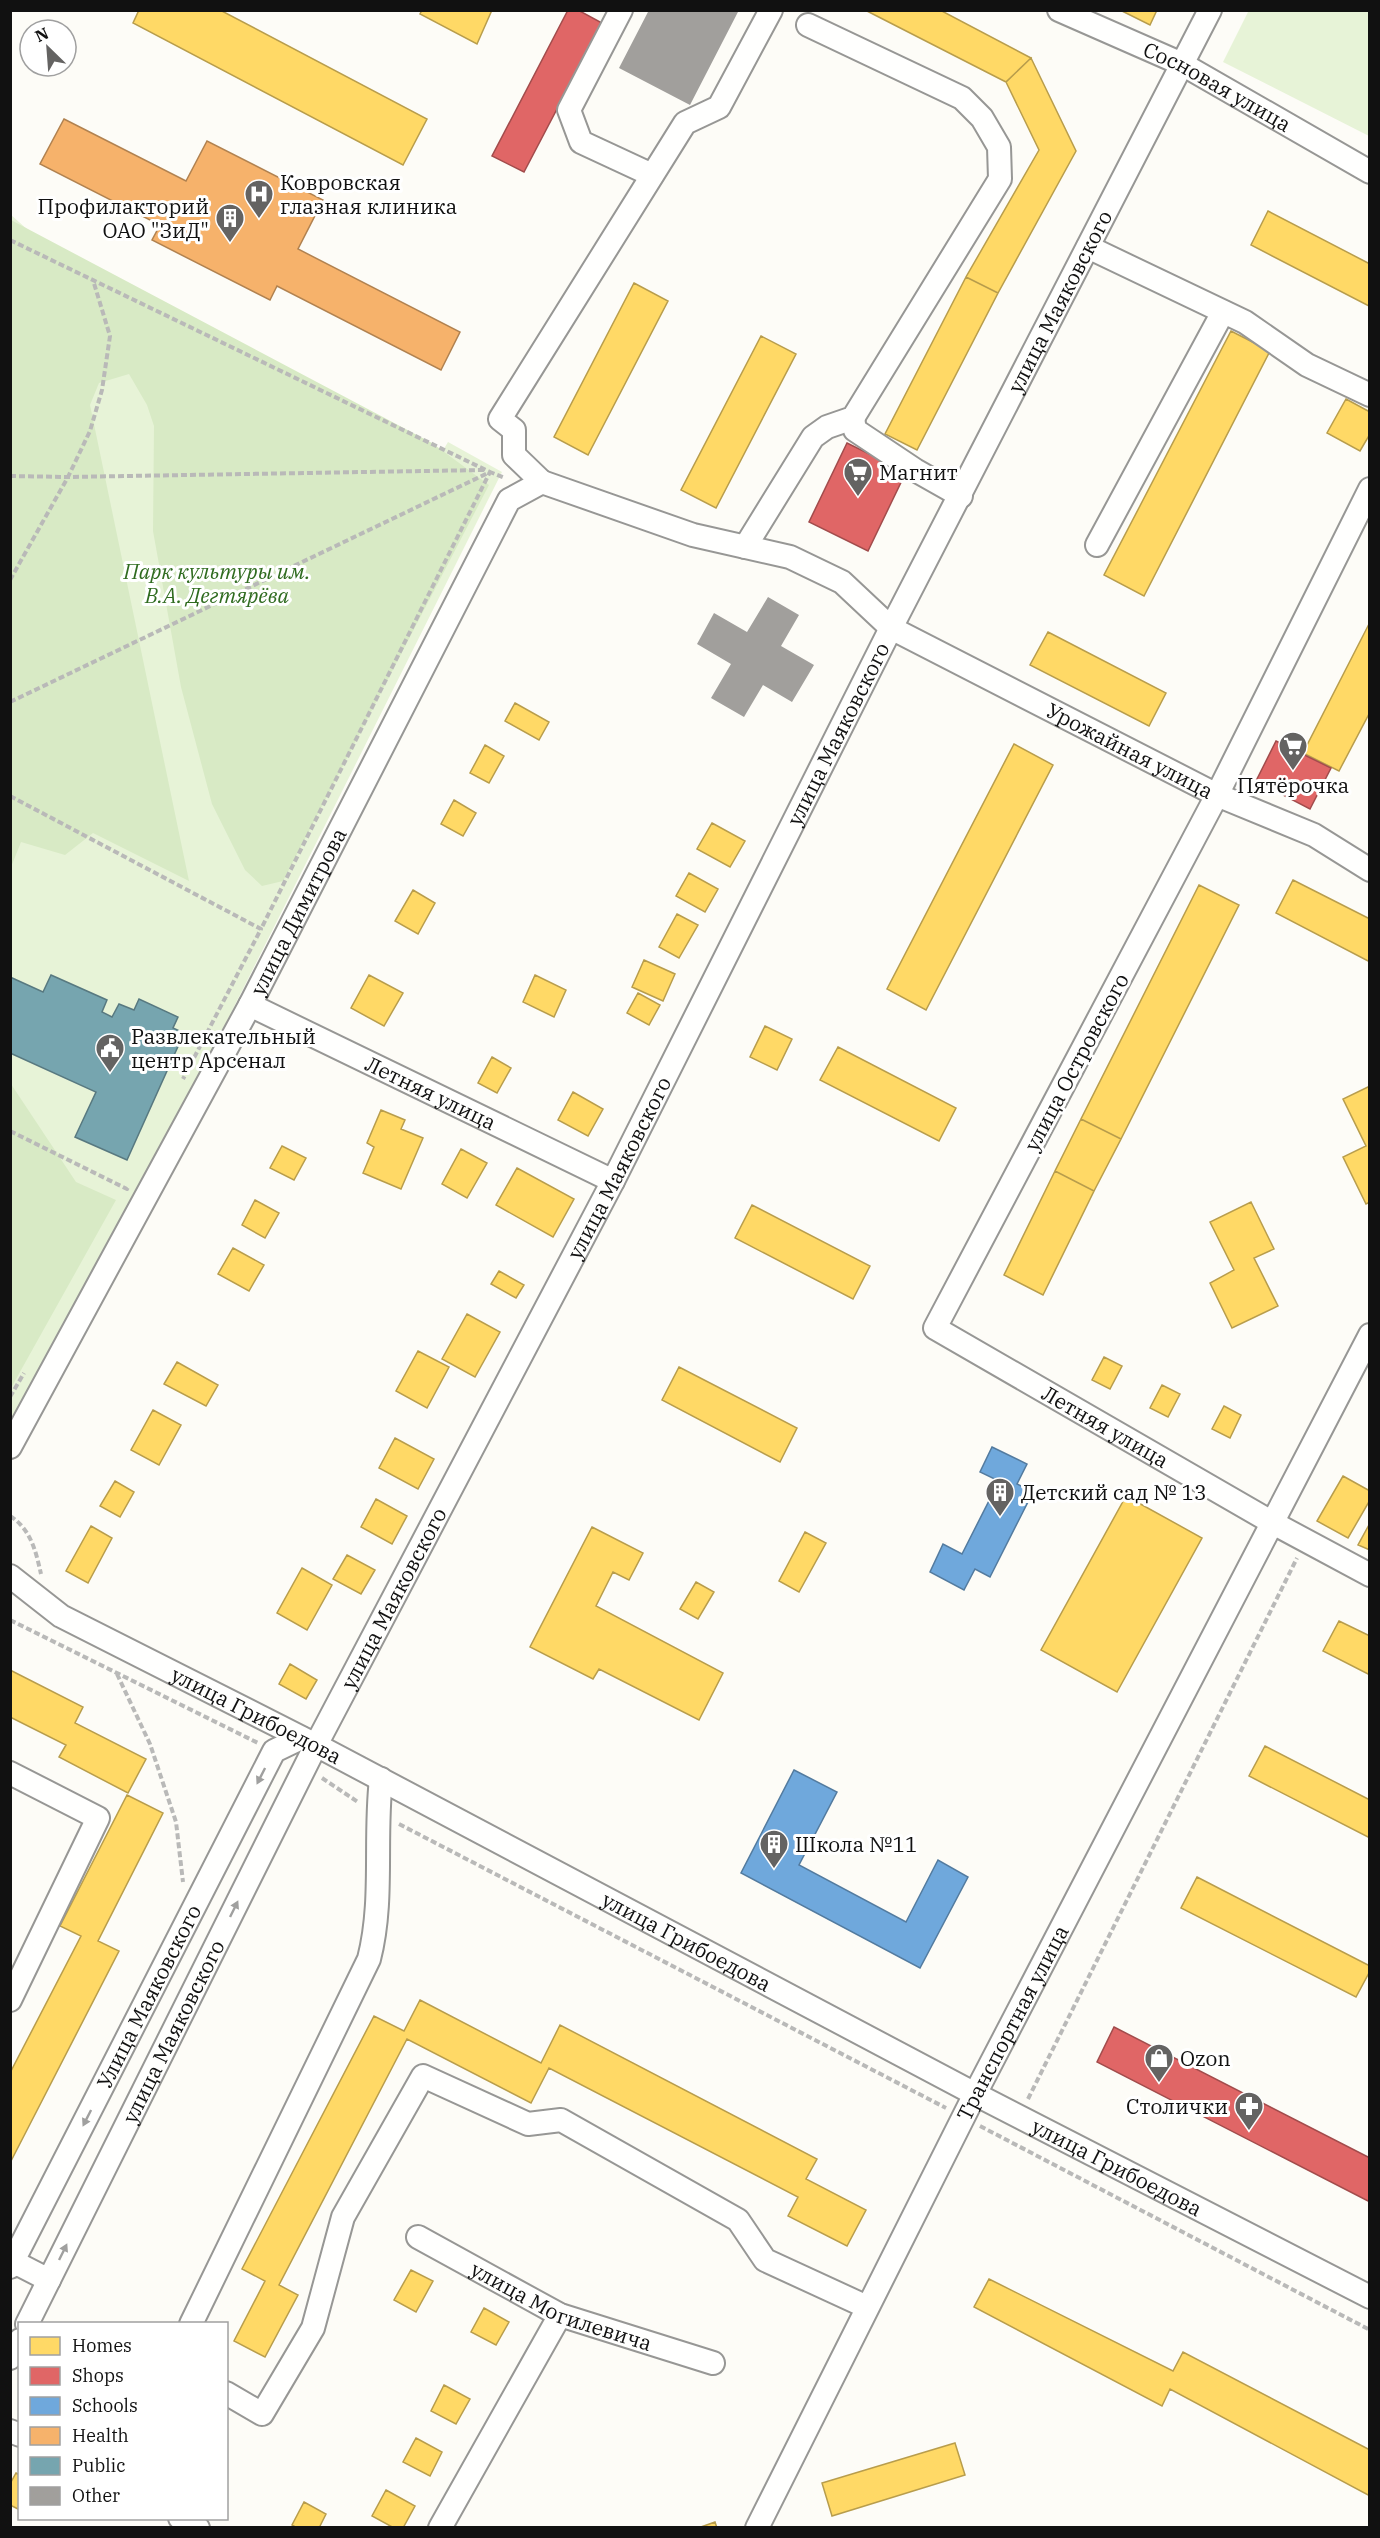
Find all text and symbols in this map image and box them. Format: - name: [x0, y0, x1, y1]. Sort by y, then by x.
- north arrow: [18, 18, 78, 78]
- text: N: [32, 23, 52, 46]
- street label: Сосновая улица: [1139, 35, 1296, 138]
- place label: Ковровская глазная клиника: [280, 168, 457, 220]
- hospital icon: Ковровская глазная клиника: [243, 178, 275, 220]
- place label: Профилакторий ОАО "ЗиД": [37, 192, 209, 244]
- building icon: Профилакторий ОАО "ЗиД": [214, 202, 246, 244]
- street label: улица Маяковского: [1001, 205, 1118, 397]
- supermarket icon: Магнит: [842, 456, 874, 498]
- place label: Магнит: [879, 458, 958, 486]
- park label: Парк культуры им. В.А. Дегтярёва: [123, 557, 310, 609]
- street label: улица Маяковского: [780, 638, 896, 830]
- street label: Урожайная улица: [1042, 696, 1218, 805]
- supermarket icon: Пятёрочка: [1277, 730, 1309, 772]
- place label: Пятёрочка: [1237, 771, 1349, 799]
- street label: улица Димитрова: [243, 823, 352, 1000]
- street label: улица Островского: [1017, 968, 1135, 1156]
- place label: Развлекательный центр Арсенал: [131, 1022, 316, 1074]
- public building icon: Развлекательный центр Арсенал: [94, 1032, 126, 1074]
- street label: Летняя улица: [361, 1049, 501, 1136]
- street label: улица Маяковского: [560, 1072, 677, 1264]
- street label: Летняя улица: [1037, 1379, 1174, 1474]
- building icon: Детский сад № 13: [984, 1476, 1016, 1518]
- place label: Детский сад № 13: [1021, 1478, 1207, 1506]
- street label: улица Маяковского: [334, 1503, 453, 1694]
- street label: улица Грибоедова: [166, 1660, 347, 1770]
- one-way arrow: [256, 1768, 266, 1785]
- building icon: Школа №11: [758, 1828, 790, 1870]
- place label: Школа №11: [795, 1830, 918, 1858]
- street label: улица Грибоедова: [597, 1885, 776, 1998]
- street label: Улица Маяковского: [90, 1900, 207, 2093]
- one-way arrow: [229, 1900, 239, 1917]
- street label: Транспортная улица: [950, 1920, 1075, 2125]
- street label: улица Маяковского: [116, 1935, 231, 2128]
- shop icon: Ozon: [1143, 2042, 1175, 2084]
- place label: Ozon: [1180, 2044, 1231, 2072]
- pharmacy icon: Столички: [1233, 2090, 1265, 2132]
- place label: Столички: [1126, 2092, 1228, 2120]
- one-way arrow: [82, 2109, 92, 2127]
- street label: улица Грибоедова: [1027, 2112, 1207, 2222]
- one-way arrow: [58, 2244, 68, 2261]
- street label: улица Могилевича: [466, 2255, 656, 2357]
- legend: [18, 2322, 228, 2520]
- text: Homes: [72, 2334, 132, 2357]
- text: Shops: [72, 2364, 124, 2387]
- text: Schools: [72, 2394, 138, 2417]
- text: Health: [72, 2424, 129, 2447]
- text: Public: [72, 2454, 126, 2477]
- text: Other: [72, 2484, 120, 2507]

